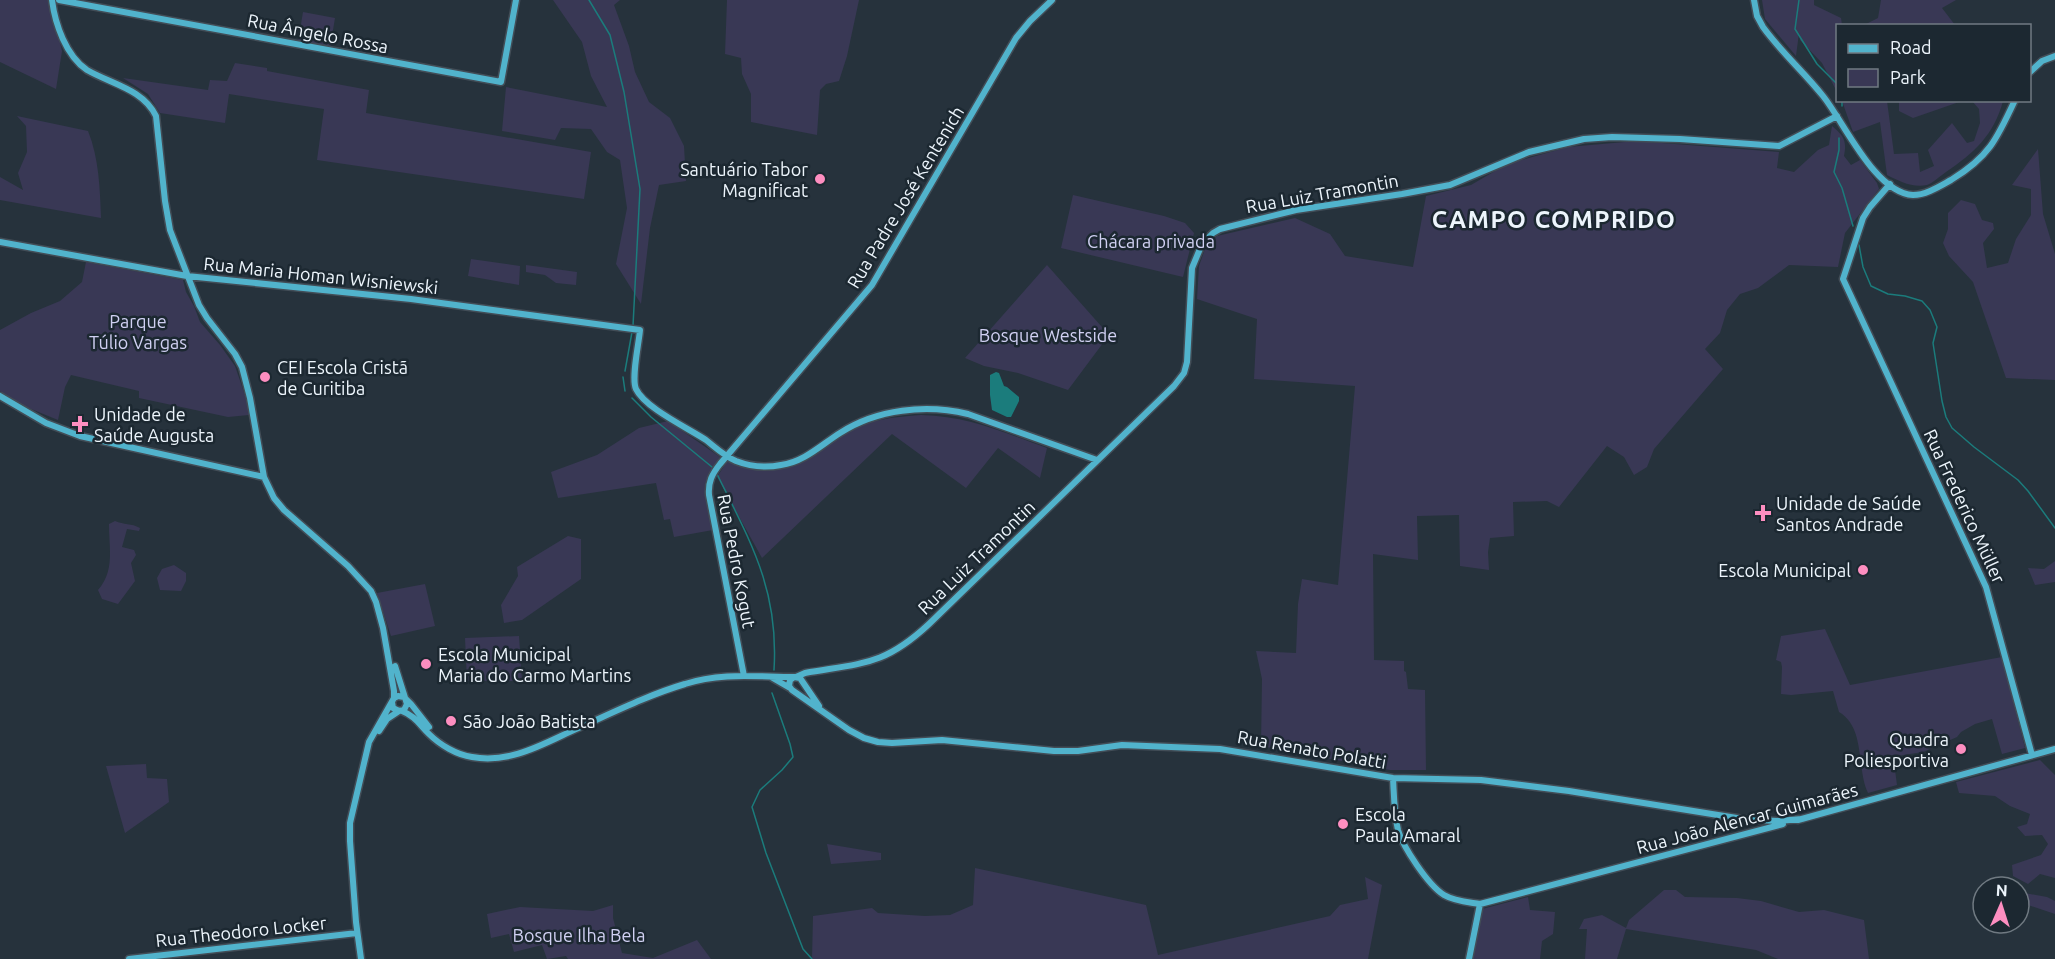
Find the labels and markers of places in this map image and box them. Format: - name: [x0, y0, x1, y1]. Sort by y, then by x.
- place label: Santuário Tabor Magnificat: [680, 159, 808, 200]
- marker: Santuário Tabor Magnificat: [813, 172, 827, 186]
- place label: CEI Escola Cristã de Curitiba: [277, 357, 408, 398]
- marker: CEI Escola Cristã de Curitiba: [258, 370, 272, 384]
- place label: Unidade de Saúde Augusta: [94, 404, 214, 445]
- marker: Unidade de Saúde Augusta: [71, 415, 89, 433]
- place label: Unidade de Saúde Santos Andrade: [1776, 493, 1921, 534]
- marker: Unidade de Saúde Santos Andrade: [1754, 504, 1772, 522]
- place label: Escola Municipal: [1718, 560, 1851, 580]
- marker: Escola Municipal: [1856, 563, 1870, 577]
- place label: Escola Municipal Maria do Carmo Martins: [438, 644, 631, 685]
- marker: Escola Municipal Maria do Carmo Martins: [419, 657, 433, 671]
- place label: São João Batista: [463, 711, 596, 731]
- marker: São João Batista: [444, 714, 458, 728]
- place label: Quadra Poliesportiva: [1844, 729, 1949, 770]
- marker: Quadra Poliesportiva: [1954, 742, 1968, 756]
- place label: Escola Paula Amaral: [1355, 804, 1461, 845]
- marker: Escola Paula Amaral: [1336, 817, 1350, 831]

